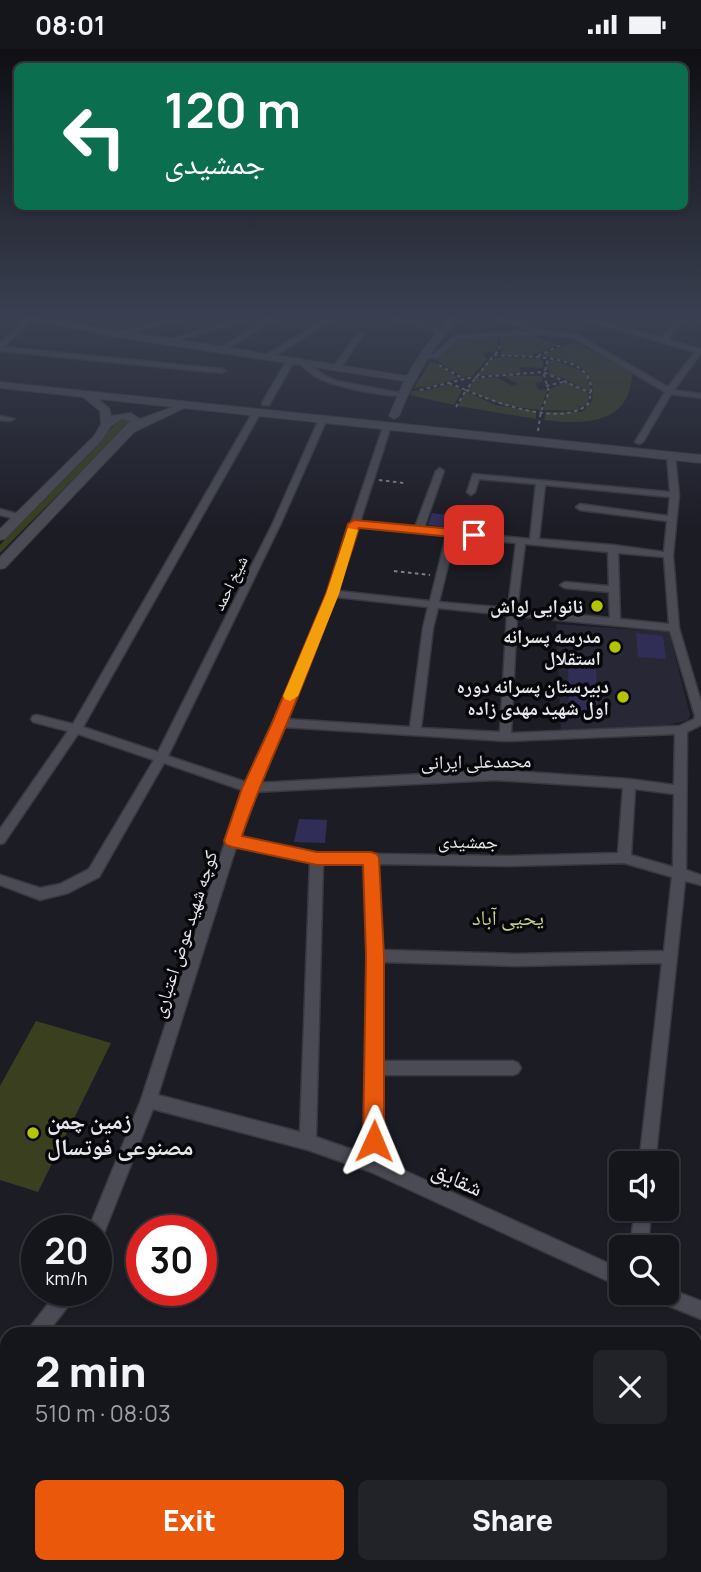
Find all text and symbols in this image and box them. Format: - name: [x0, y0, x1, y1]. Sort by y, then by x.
- text: 08:01: [35, 7, 105, 43]
- text: 120 m: [164, 76, 301, 143]
- icon: left: [49, 91, 140, 182]
- text: جمشیدی: [164, 140, 265, 184]
- pin: [444, 505, 504, 565]
- icon: arrive: [455, 516, 493, 554]
- street label: شیخ احمد: [207, 552, 253, 614]
- place label: نانوایی لواش: [490, 593, 583, 619]
- marker: نانوایی لواش: [589, 598, 605, 614]
- place label: مدرسه پسرانه استقلال: [503, 623, 601, 671]
- marker: مدرسه پسرانه استقلال: [607, 639, 623, 655]
- place label: دبیرستان پسرانه دوره اول شهید مهدی زاده: [457, 673, 609, 721]
- marker: دبیرستان پسرانه دوره اول شهید مهدی زاده: [615, 689, 631, 705]
- street label: محمدعلی ایرانی: [420, 747, 532, 775]
- street label: جمشیدی: [438, 827, 498, 855]
- street label: کوچه شهید عوض اعتباری: [145, 847, 223, 1021]
- district label: یحیی آباد: [472, 903, 544, 931]
- place label: زمین چمن مصنوعی فوتسال: [47, 1104, 193, 1162]
- position arrow: [337, 1104, 411, 1178]
- marker: زمین چمن مصنوعی فوتسال: [25, 1125, 41, 1141]
- map controls: [609, 1151, 679, 1305]
- button: sound: [609, 1151, 679, 1221]
- street label: شقایق: [428, 1153, 488, 1203]
- speed limit sign: 30: [126, 1215, 217, 1306]
- text: 20: [45, 1227, 88, 1275]
- button: search: [609, 1235, 679, 1305]
- text: km/h: [46, 1266, 87, 1290]
- text: 2 min: [35, 1342, 146, 1400]
- button: close: [593, 1350, 667, 1424]
- text: 510 m · 08:03: [35, 1397, 171, 1429]
- button: Exit: [35, 1480, 344, 1560]
- button: Share: [358, 1480, 667, 1560]

